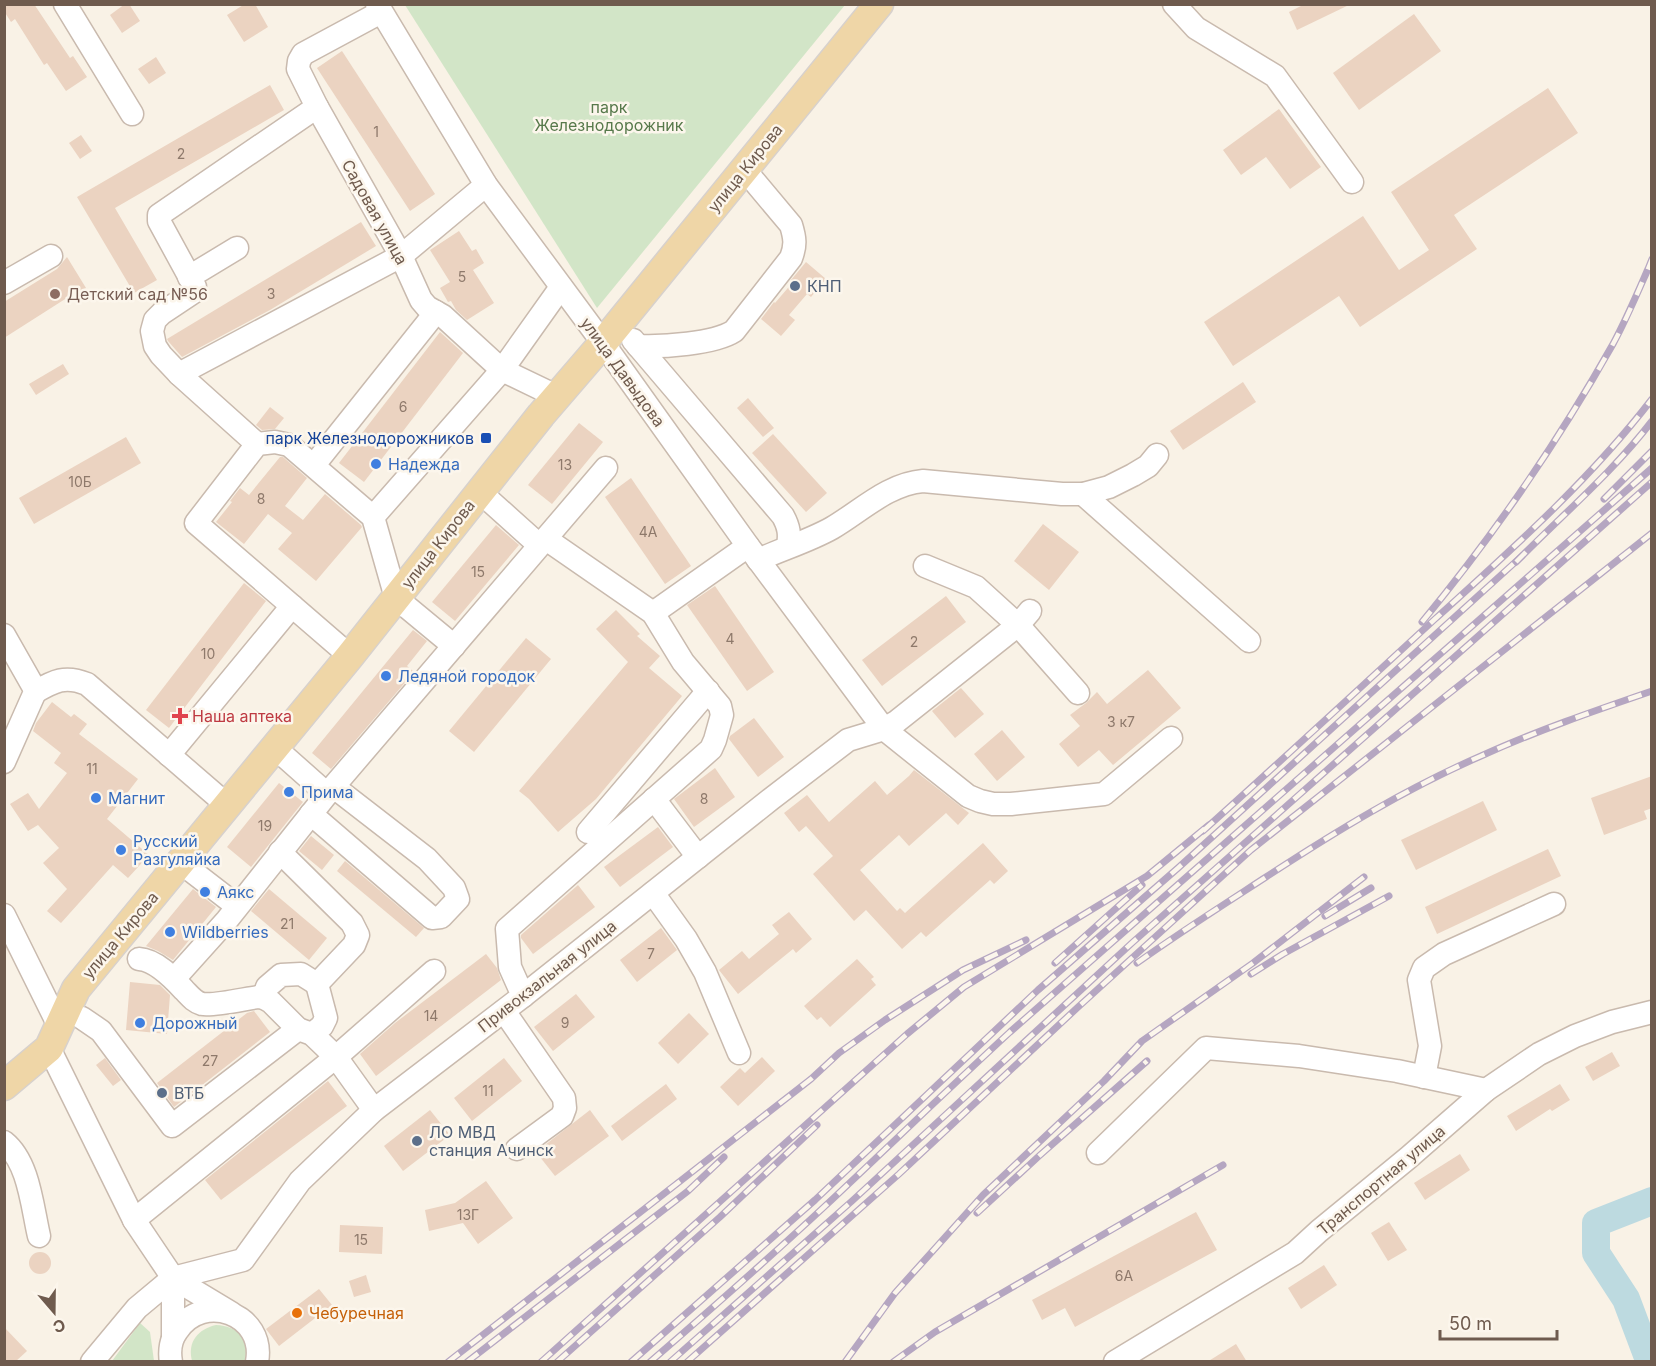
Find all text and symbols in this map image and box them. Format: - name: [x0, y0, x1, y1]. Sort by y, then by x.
- park label: парк Железнодорожник: [535, 97, 684, 135]
- street label: улица Кирова: [703, 120, 787, 216]
- house number: 1: [373, 123, 379, 140]
- house number: 2: [177, 145, 185, 162]
- street label: Садовая улица: [338, 156, 412, 268]
- house number: 5: [458, 268, 466, 285]
- place label: КНП: [807, 276, 842, 296]
- marker: КНП: [788, 279, 802, 293]
- place label: Детский сад №56: [67, 284, 208, 304]
- house number: 3: [267, 285, 275, 302]
- marker: Детский сад №56: [48, 287, 62, 301]
- street label: улица Давыдова: [577, 313, 669, 431]
- house number: 6: [399, 398, 407, 415]
- place label: парк Железнодорожников: [265, 428, 474, 448]
- marker: парк Железнодорожников: [479, 431, 493, 445]
- place label: Надежда: [388, 454, 460, 474]
- house number: 13: [558, 456, 572, 473]
- marker: Надежда: [369, 457, 383, 471]
- house number: 10Б: [68, 473, 92, 490]
- house number: 8: [257, 490, 265, 507]
- street label: улица Кирова: [397, 495, 479, 593]
- house number: 4А: [639, 523, 658, 540]
- house number: 15: [471, 563, 485, 580]
- house number: 4: [725, 630, 735, 647]
- house number: 2: [910, 633, 918, 650]
- house number: 10: [201, 645, 215, 662]
- place label: Ледяной городок: [398, 666, 536, 686]
- marker: Ледяной городок: [379, 669, 393, 683]
- place label: Наша аптека: [192, 706, 292, 726]
- marker: Наша аптека: [173, 709, 187, 723]
- house number: 3 к7: [1107, 713, 1135, 730]
- house number: 11: [86, 760, 98, 777]
- place label: Прима: [301, 782, 353, 802]
- marker: Прима: [282, 785, 296, 799]
- place label: Магнит: [108, 788, 166, 808]
- house number: 8: [700, 790, 708, 807]
- marker: Магнит: [89, 791, 103, 805]
- house number: 19: [258, 817, 272, 834]
- place label: Русский Разгуляйка: [133, 831, 221, 869]
- marker: Русский Разгуляйка: [114, 843, 128, 857]
- place label: Аякс: [217, 882, 254, 902]
- marker: Аякс: [198, 885, 212, 899]
- street label: улица Кирова: [78, 887, 162, 983]
- house number: 21: [280, 915, 294, 932]
- street label: Привокзальная улица: [474, 916, 620, 1036]
- place label: Wildberries: [182, 922, 269, 942]
- marker: Wildberries: [163, 925, 177, 939]
- house number: 7: [647, 945, 655, 962]
- house number: 14: [424, 1007, 438, 1024]
- place label: Дорожный: [152, 1013, 237, 1033]
- house number: 9: [561, 1014, 569, 1031]
- marker: Дорожный: [133, 1016, 147, 1030]
- house number: 27: [202, 1052, 218, 1069]
- house number: 11: [482, 1082, 494, 1099]
- place label: ВТБ: [174, 1083, 204, 1103]
- marker: ВТБ: [155, 1086, 169, 1100]
- street label: Транспортная улица: [1313, 1121, 1449, 1239]
- place label: ЛО МВД станция Ачинск: [429, 1122, 554, 1160]
- marker: ЛО МВД станция Ачинск: [410, 1134, 424, 1148]
- house number: 13Г: [457, 1206, 479, 1223]
- house number: 15: [354, 1231, 368, 1248]
- house number: 6А: [1115, 1267, 1134, 1284]
- north arrow: [24, 1282, 84, 1342]
- place label: Чебуречная: [309, 1303, 404, 1323]
- scale bar: [1440, 1303, 1557, 1341]
- marker: Чебуречная: [290, 1306, 304, 1320]
- text: 50 m: [1449, 1313, 1492, 1334]
- text: С: [50, 1315, 68, 1338]

